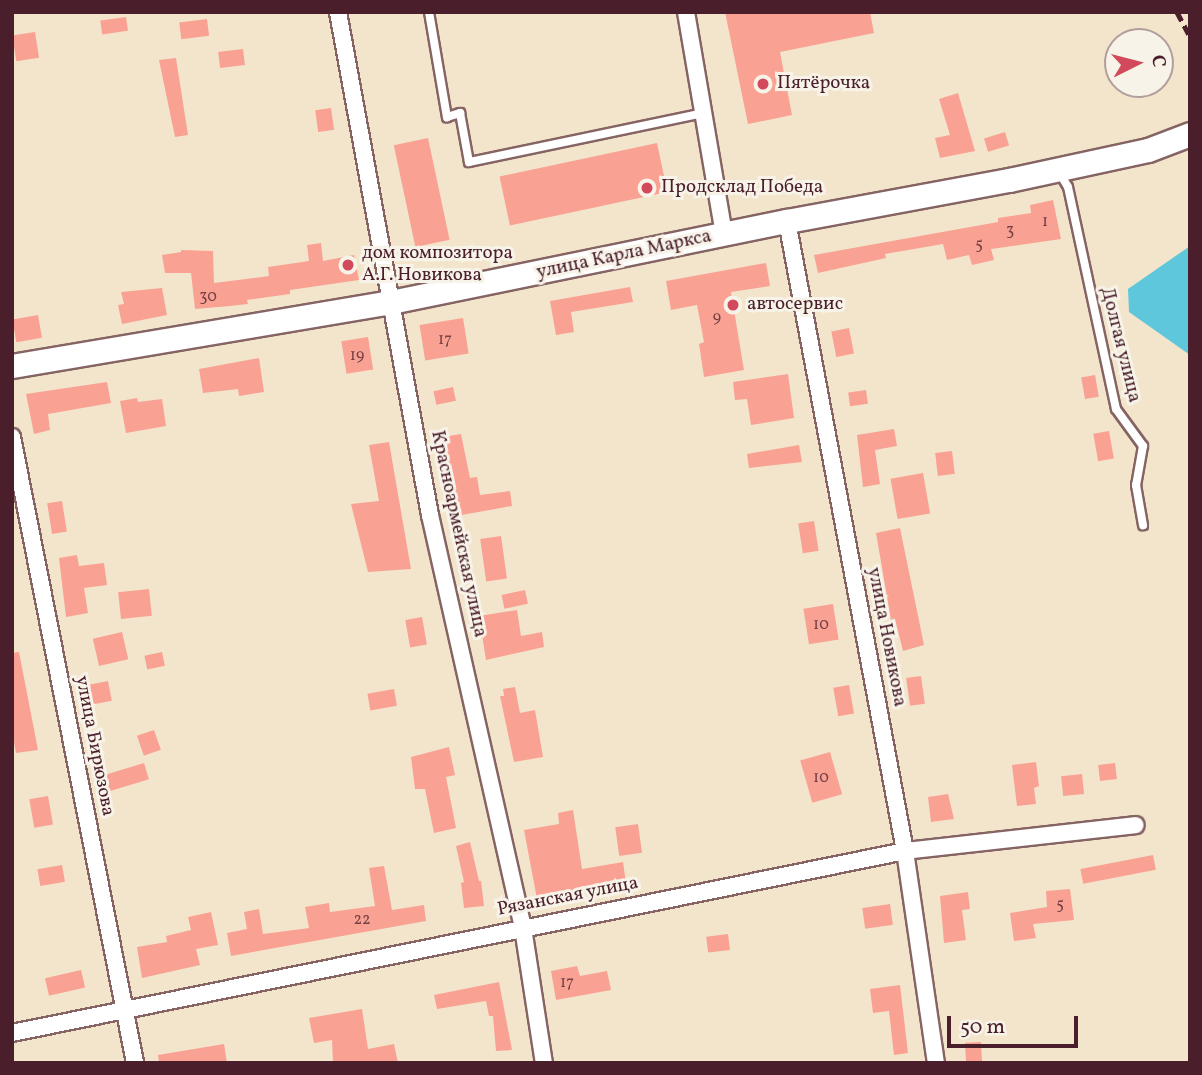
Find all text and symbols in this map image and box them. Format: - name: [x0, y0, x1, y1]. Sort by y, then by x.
- north arrow: [1104, 28, 1174, 98]
- text: С: [1144, 54, 1171, 68]
- place label: Пятёрочка: [777, 73, 870, 95]
- marker: Пятёрочка: [755, 76, 771, 92]
- place label: Продсклад Победа: [661, 177, 823, 199]
- marker: Продсклад Победа: [639, 180, 655, 196]
- house number: 1: [1042, 212, 1048, 232]
- house number: 3: [1006, 221, 1014, 241]
- street label: улица Карла Маркса: [534, 225, 714, 285]
- house number: 5: [975, 235, 983, 255]
- place label: дом композитора А.Г. Новикова: [362, 243, 513, 287]
- marker: дом композитора А.Г. Новикова: [340, 257, 356, 273]
- street label: Долгая улица: [1095, 285, 1145, 405]
- house number: 30: [199, 287, 217, 307]
- place label: автосервис: [747, 294, 843, 316]
- marker: автосервис: [725, 297, 741, 313]
- house number: 9: [713, 308, 721, 328]
- house number: 17: [438, 330, 452, 350]
- house number: 19: [350, 346, 364, 366]
- street label: Красноармейская улица: [425, 428, 491, 640]
- street label: улица Новикова: [861, 565, 911, 709]
- house number: 10: [813, 615, 829, 635]
- street label: улица Бирюзова: [69, 674, 119, 818]
- house number: 10: [813, 768, 829, 788]
- street label: Рязанская улица: [495, 872, 641, 922]
- house number: 5: [1056, 895, 1064, 915]
- house number: 22: [353, 910, 371, 930]
- house number: 17: [560, 973, 574, 993]
- scale bar: [950, 1002, 1081, 1046]
- text: 50 m: [960, 1013, 1005, 1042]

